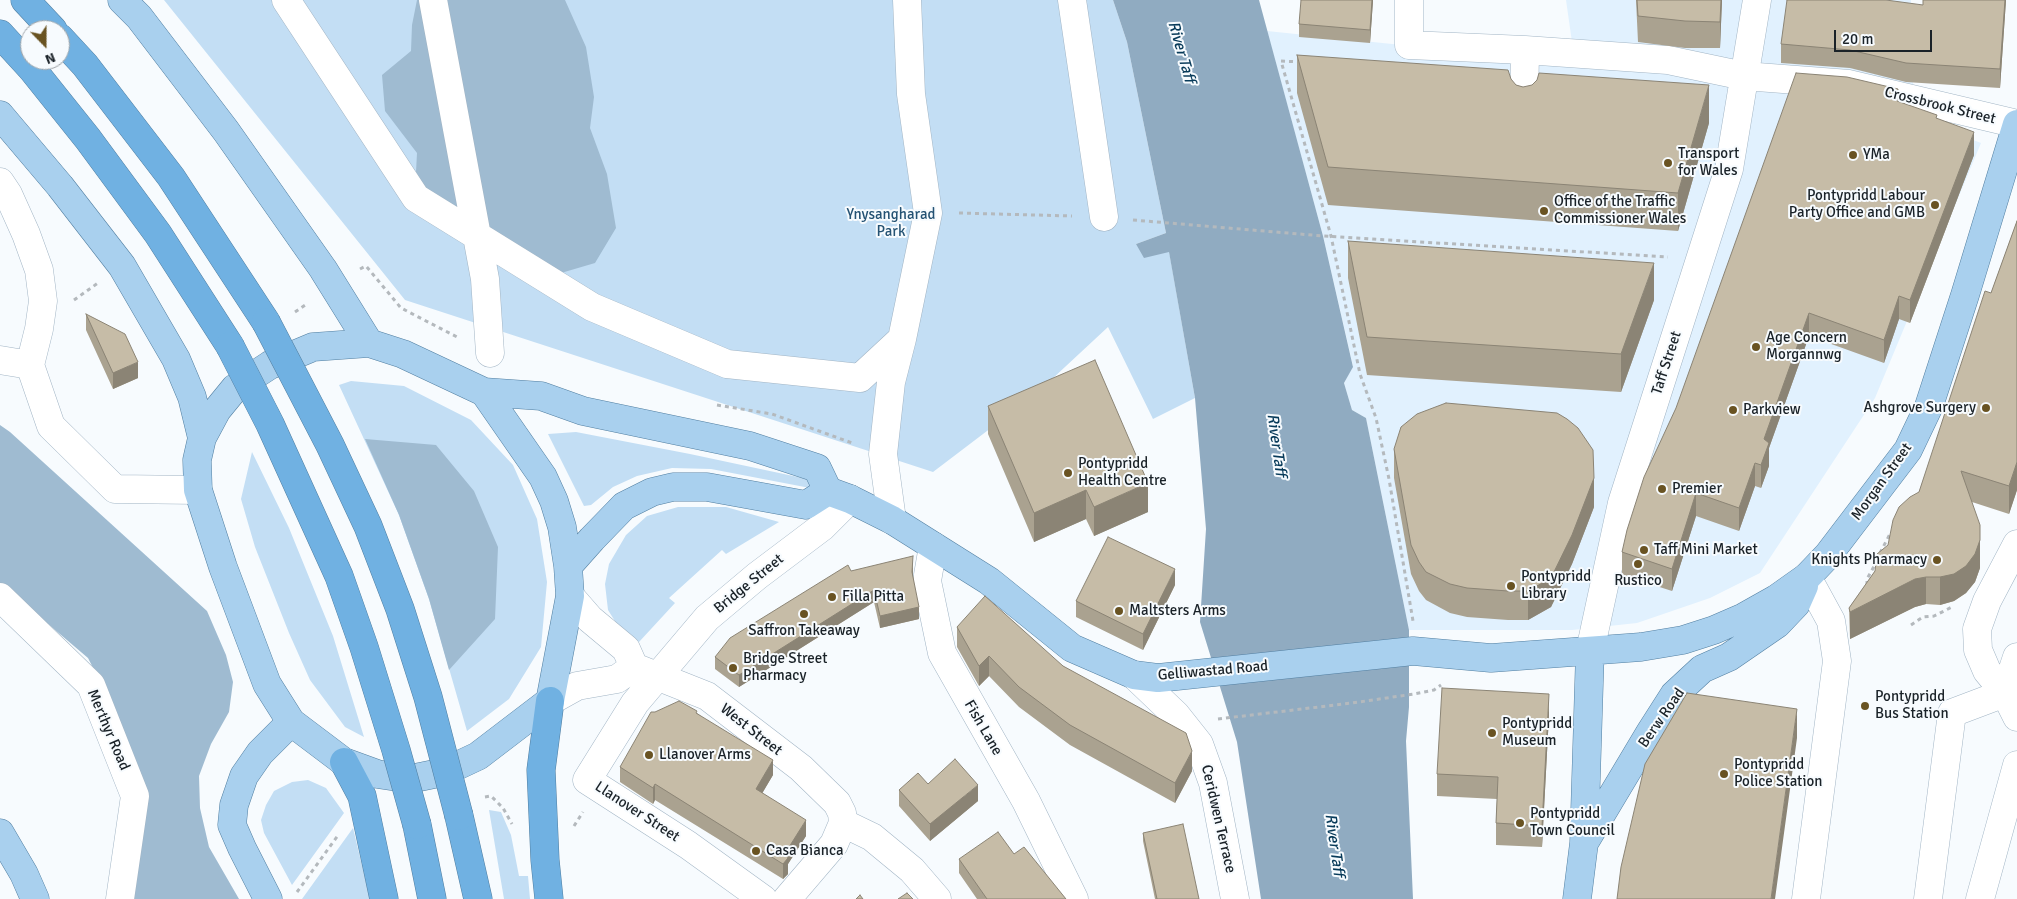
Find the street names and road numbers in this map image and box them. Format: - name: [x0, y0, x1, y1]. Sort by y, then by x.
- street label: Crossbrook Street: [1883, 83, 1997, 129]
- street label: Taff Street: [1648, 329, 1686, 397]
- street label: Morgan Street: [1848, 440, 1916, 524]
- street label: Bridge Street: [711, 550, 787, 618]
- street label: Gelliwastad Road: [1157, 657, 1269, 685]
- street label: Berw Road: [1635, 685, 1689, 751]
- street label: Merthyr Road: [83, 687, 133, 773]
- street label: Fish Lane: [960, 697, 1006, 759]
- street label: West Street: [716, 700, 786, 760]
- street label: Ceridwen Terrace: [1197, 763, 1239, 875]
- street label: Llanover Street: [591, 778, 683, 846]

